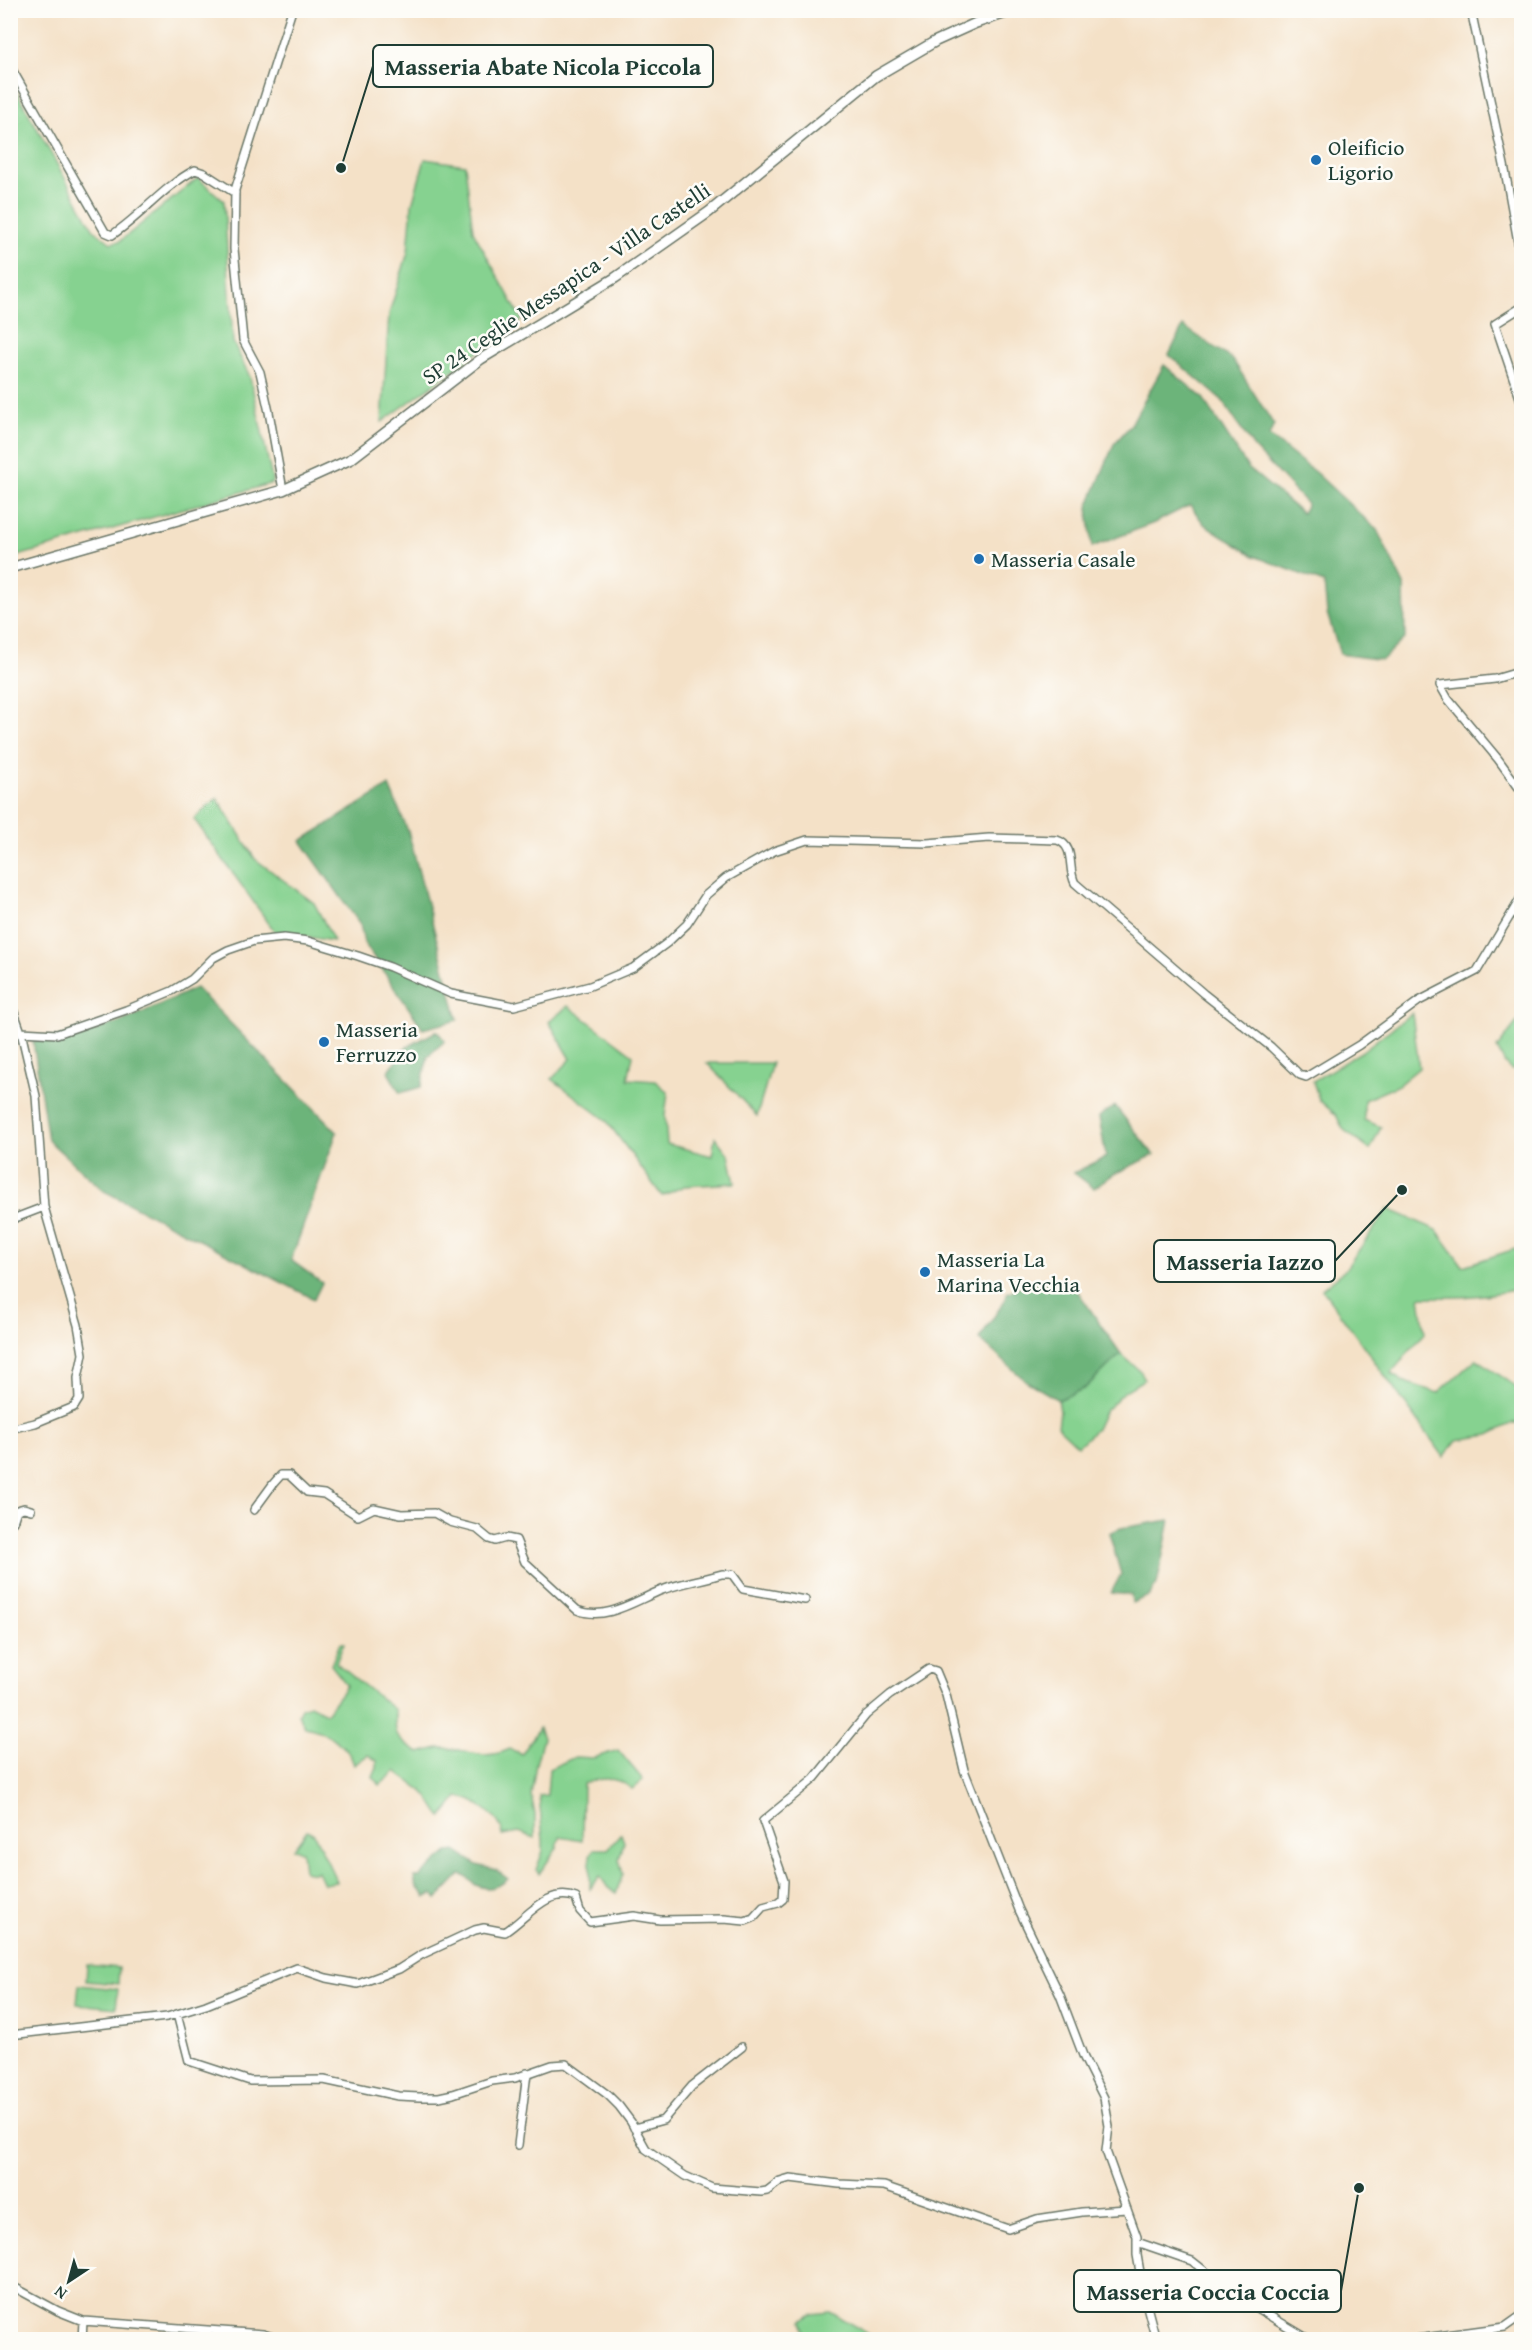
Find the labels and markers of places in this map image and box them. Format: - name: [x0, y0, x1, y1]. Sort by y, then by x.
- callout: Masseria Abate Nicola Piccola: [373, 45, 713, 87]
- place label: Oleificio Ligorio: [1328, 131, 1404, 188]
- marker: Oleificio Ligorio: [1309, 153, 1323, 167]
- place label: Masseria Casale: [991, 543, 1136, 575]
- marker: Masseria Casale: [972, 552, 986, 566]
- place label: Masseria Ferruzzo: [336, 1013, 418, 1070]
- marker: Masseria Ferruzzo: [317, 1035, 331, 1049]
- callout: Masseria Iazzo: [1154, 1240, 1335, 1282]
- place label: Masseria La Marina Vecchia: [937, 1243, 1080, 1300]
- marker: Masseria La Marina Vecchia: [918, 1265, 932, 1279]
- callout: Masseria Coccia Coccia: [1074, 2270, 1341, 2312]

